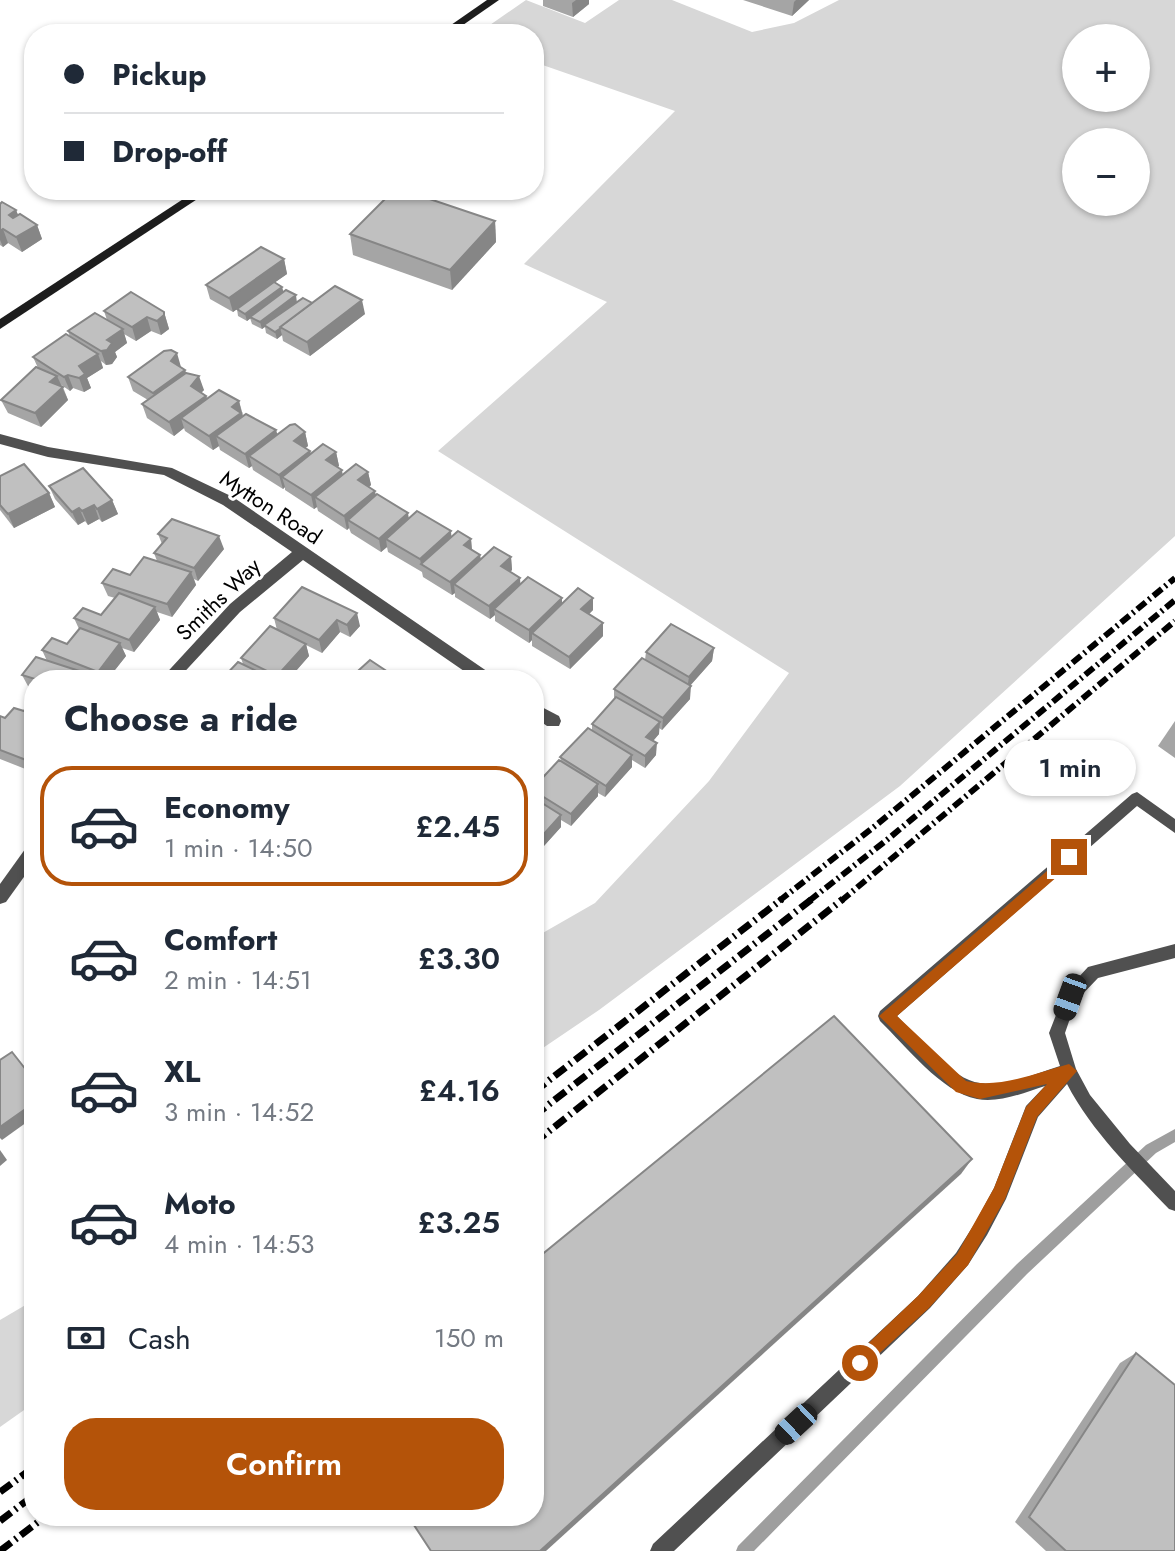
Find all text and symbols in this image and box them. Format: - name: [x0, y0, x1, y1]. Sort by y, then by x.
- map controls: [1062, 24, 1150, 216]
- button: +: [1062, 24, 1150, 112]
- text: Pickup: [112, 53, 207, 96]
- button: −: [1062, 128, 1150, 216]
- text: Drop-off: [112, 130, 227, 173]
- street label: Mytton Road: [214, 462, 328, 552]
- street label: Smiths Way: [168, 550, 268, 648]
- text: Choose a ride: [64, 692, 298, 744]
- callout: 1 min: [1003, 741, 1135, 797]
- text: 1 min: [1038, 749, 1102, 787]
- text: Economy: [164, 786, 290, 829]
- icon: car: [68, 790, 140, 862]
- text: £2.45: [415, 805, 500, 848]
- text: 1 min · 14:50: [164, 829, 313, 867]
- route end: [1051, 839, 1087, 875]
- text: Comfort: [164, 918, 277, 961]
- icon: car: [68, 922, 140, 994]
- text: £3.30: [418, 937, 500, 980]
- text: 2 min · 14:51: [164, 961, 312, 999]
- car: [1051, 970, 1089, 1024]
- text: XL: [164, 1050, 200, 1093]
- icon: car: [68, 1054, 140, 1126]
- text: £4.16: [419, 1069, 500, 1112]
- text: 3 min · 14:52: [164, 1093, 314, 1131]
- text: Moto: [164, 1182, 236, 1225]
- icon: car: [68, 1186, 140, 1258]
- text: £3.25: [418, 1201, 500, 1244]
- text: 4 min · 14:53: [164, 1225, 315, 1263]
- icon: cash: [64, 1316, 108, 1360]
- text: Cash: [128, 1317, 191, 1360]
- text: 150 m: [434, 1319, 504, 1357]
- route start: [842, 1345, 878, 1381]
- car: [770, 1399, 822, 1449]
- button: Confirm: [64, 1418, 504, 1510]

